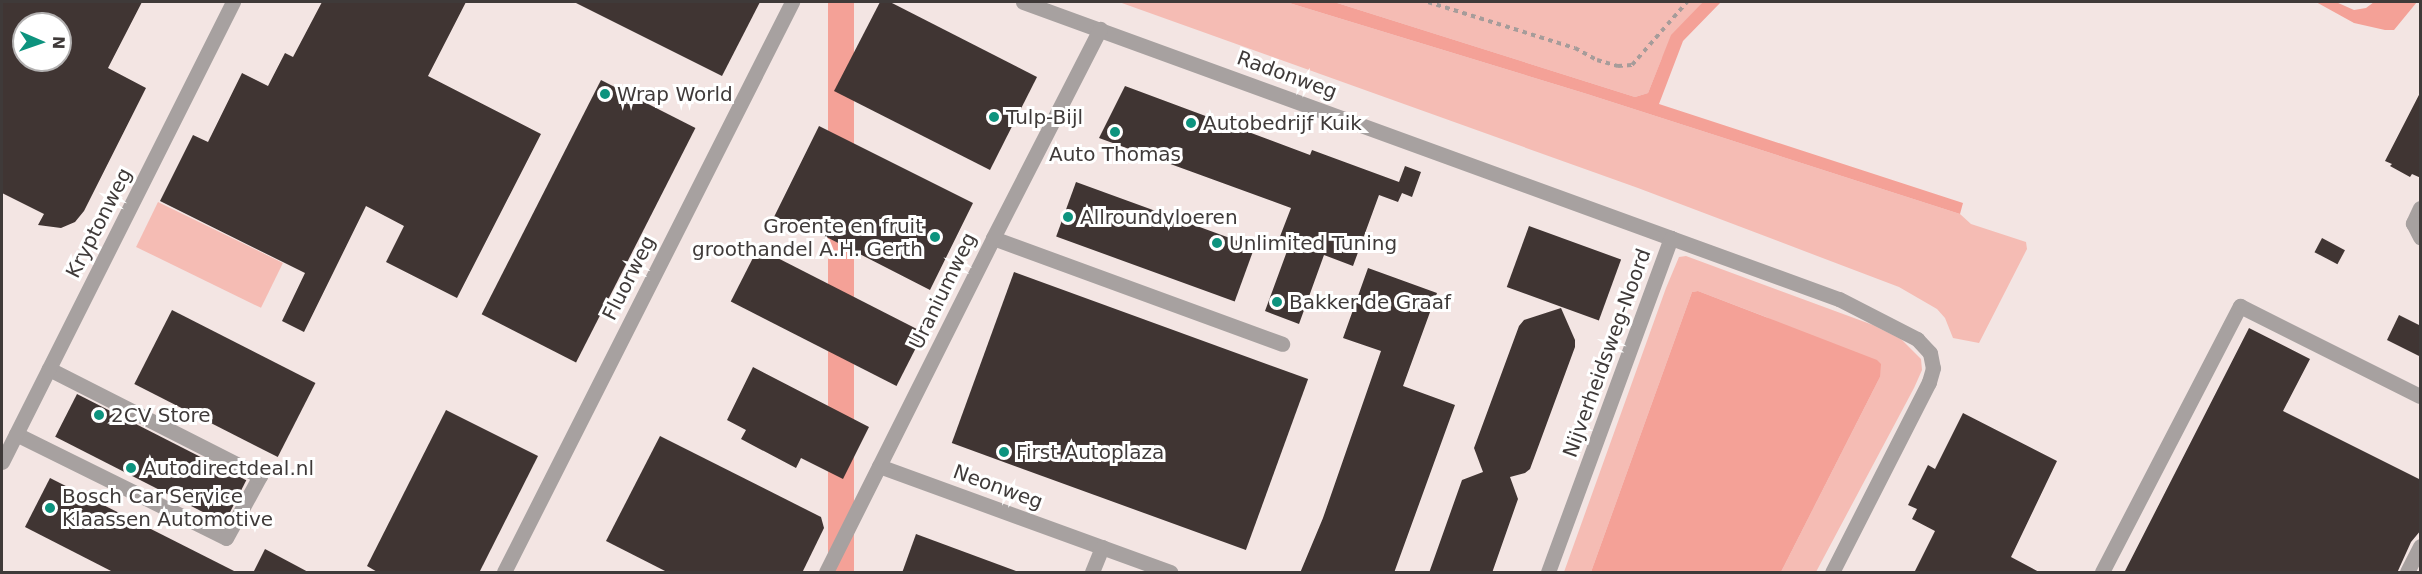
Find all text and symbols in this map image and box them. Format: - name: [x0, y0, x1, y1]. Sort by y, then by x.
- north arrow: [12, 12, 72, 72]
- text: N: [49, 36, 68, 50]
- street label: Radonweg: [1234, 46, 1340, 104]
- place label: Wrap World: [617, 82, 733, 106]
- marker: Wrap World: [598, 87, 612, 101]
- place label: Tulp-Bijl: [1006, 105, 1083, 129]
- marker: Tulp-Bijl: [987, 110, 1001, 124]
- place label: Autobedrijf Kuik: [1203, 111, 1362, 135]
- marker: Autobedrijf Kuik: [1184, 116, 1198, 130]
- marker: Auto Thomas: [1108, 125, 1122, 139]
- place label: Auto Thomas: [1049, 142, 1181, 166]
- street label: Kryptonweg: [61, 164, 137, 282]
- place label: Allroundvloeren: [1080, 205, 1238, 229]
- marker: Allroundvloeren: [1061, 210, 1075, 224]
- place label: Groente en fruit groothandel A.H. Gerth: [692, 214, 923, 261]
- street label: Uraniumweg: [904, 229, 982, 353]
- marker: Groente en fruit groothandel A.H. Gerth: [928, 230, 942, 244]
- place label: Unlimited Tuning: [1229, 231, 1397, 255]
- street label: Fluorweg: [598, 232, 660, 324]
- marker: Unlimited Tuning: [1210, 236, 1224, 250]
- street label: Nijverheidsweg-Noord: [1558, 245, 1656, 461]
- place label: Bakker de Graaf: [1289, 290, 1451, 314]
- marker: Bakker de Graaf: [1270, 295, 1284, 309]
- place label: 2CV Store: [111, 403, 211, 427]
- marker: 2CV Store: [92, 408, 106, 422]
- place label: First Autoplaza: [1016, 440, 1164, 464]
- marker: First Autoplaza: [997, 445, 1011, 459]
- place label: Autodirectdeal.nl: [143, 456, 314, 480]
- street label: Neonweg: [950, 460, 1046, 514]
- marker: Autodirectdeal.nl: [124, 461, 138, 475]
- place label: Bosch Car Service Klaassen Automotive: [62, 484, 273, 531]
- marker: Bosch Car Service Klaassen Automotive: [43, 501, 57, 515]

